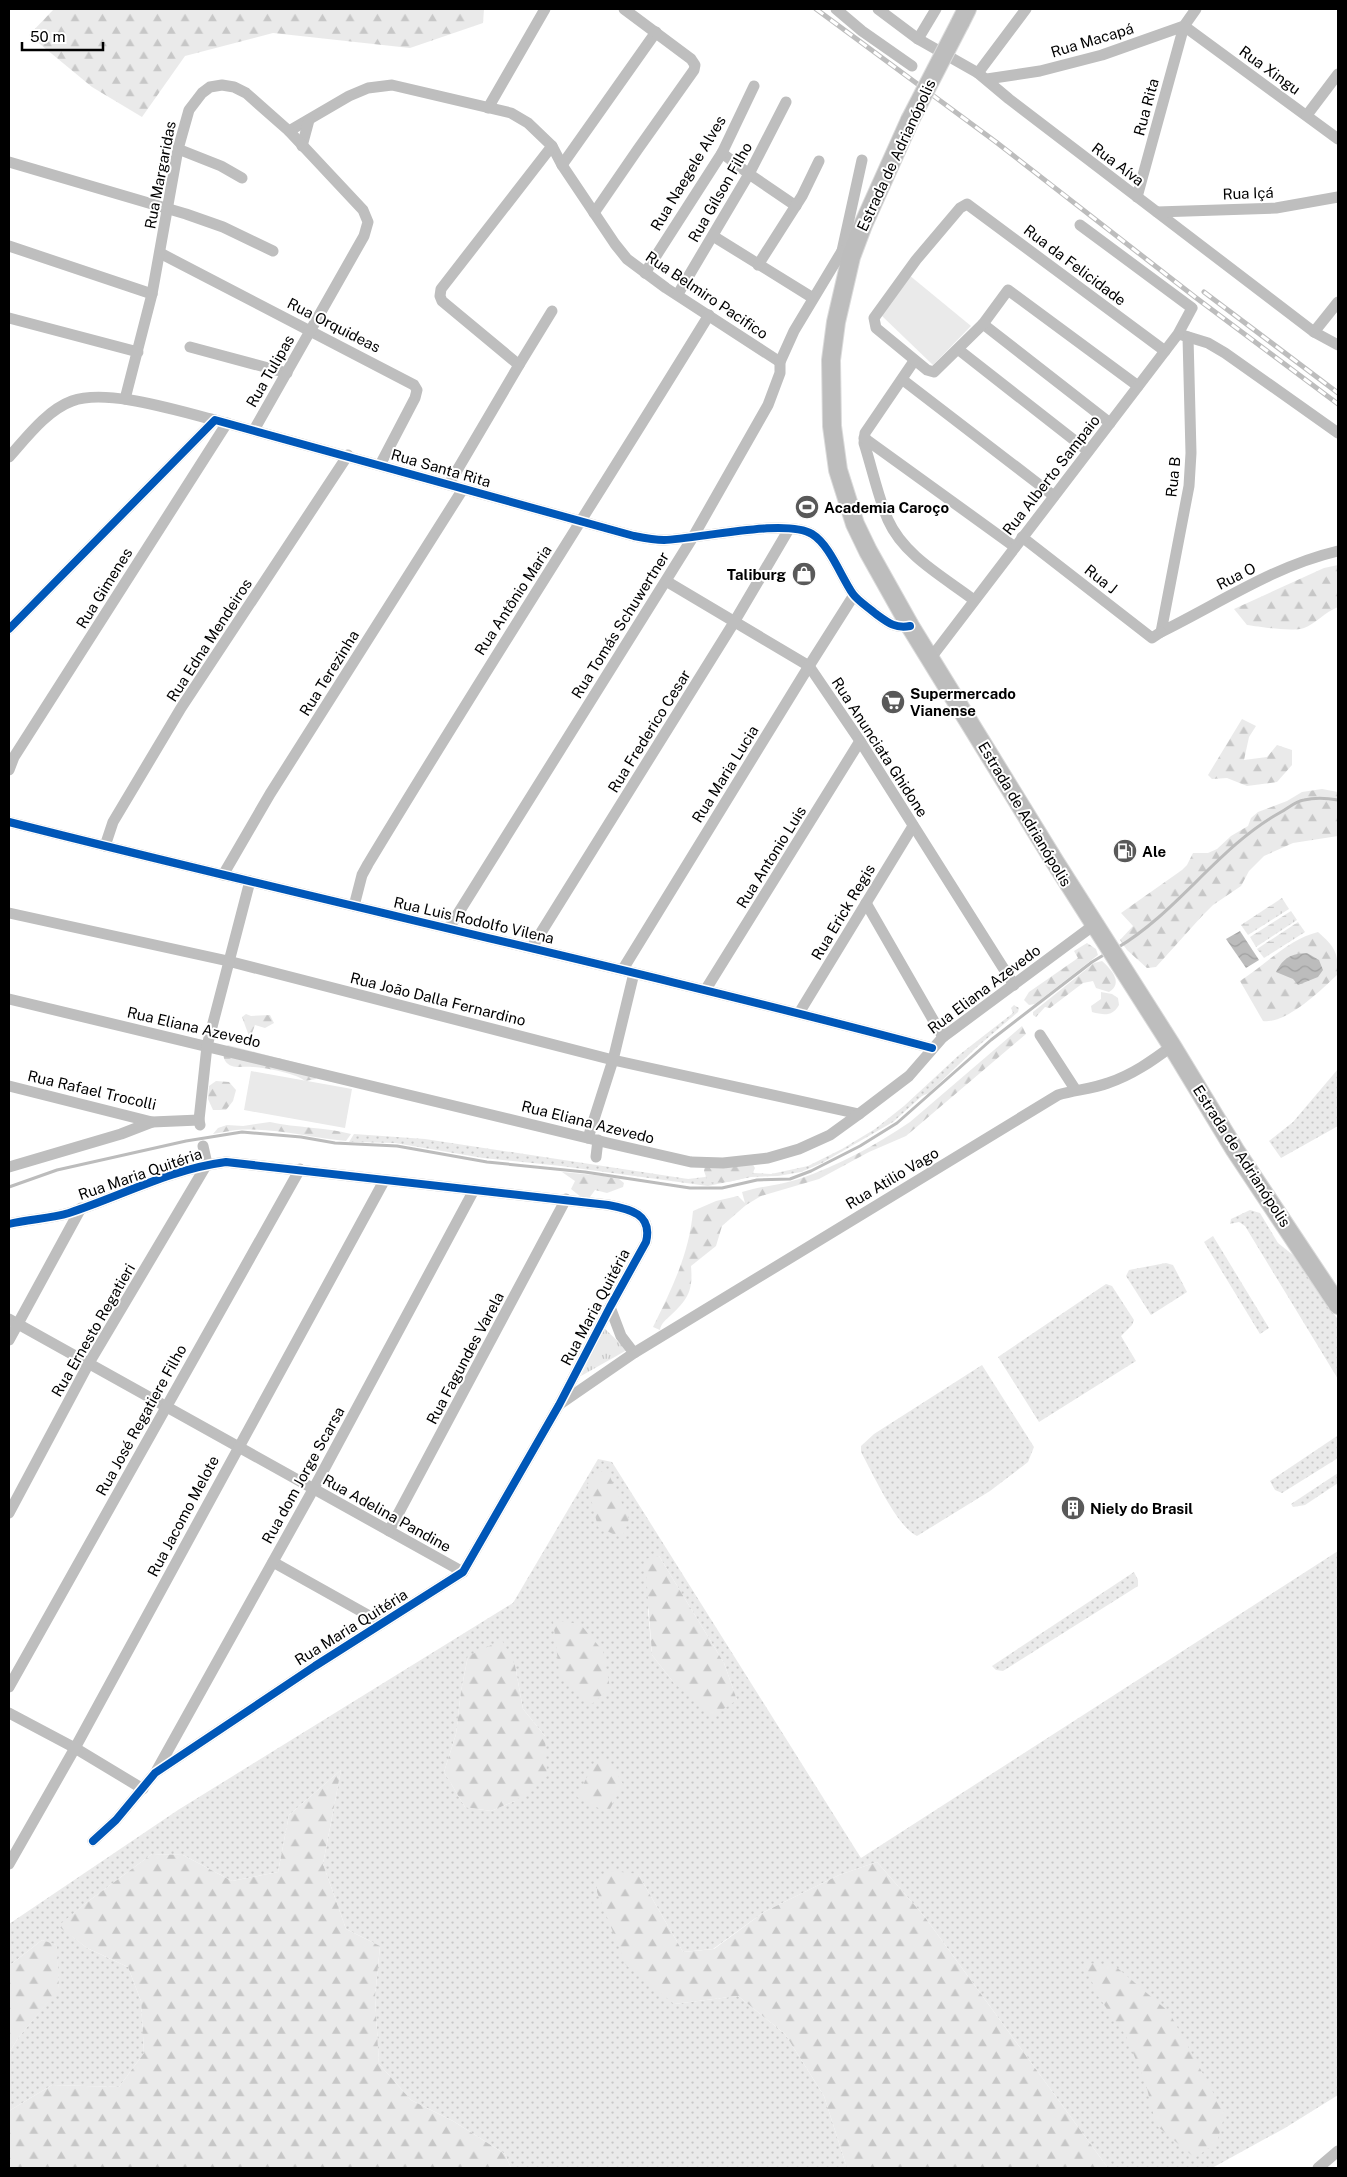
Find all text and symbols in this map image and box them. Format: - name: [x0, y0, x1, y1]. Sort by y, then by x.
- street label: Rua Macapá: [1049, 19, 1135, 61]
- scale bar: [22, 20, 104, 52]
- text: 50 m: [30, 28, 65, 45]
- street label: Rua Xingu: [1236, 42, 1304, 98]
- street label: Estrada de Adrianópolis: [853, 76, 939, 234]
- street label: Rua Rita: [1130, 77, 1162, 137]
- street label: Rua Naegele Alves: [647, 113, 729, 233]
- street label: Rua Margaridas: [141, 120, 179, 230]
- street label: Rua Gílson Filho: [685, 139, 755, 245]
- street label: Rua Aíva: [1089, 139, 1147, 189]
- street label: Rua Içá: [1222, 184, 1274, 202]
- street label: Rua da Felicidade: [1021, 221, 1129, 309]
- street label: Rua Belmiro Pacifico: [643, 248, 771, 342]
- street label: Rua Orquideas: [285, 294, 383, 356]
- street label: Rua Tulipas: [243, 332, 297, 410]
- street label: Rua Alberto Sampaio: [999, 412, 1103, 538]
- street label: Rua Santa Rita: [389, 446, 493, 490]
- street label: Rua B: [1162, 456, 1184, 498]
- sports icon: Academia Caroço: [794, 494, 820, 520]
- place label: Academia Caroço: [824, 499, 949, 516]
- street label: Rua Antônio Maria: [471, 542, 555, 658]
- street label: Rua Gimenes: [73, 545, 135, 631]
- street label: Rua Tomás Schuwertner: [568, 549, 672, 701]
- street label: Rua O: [1214, 559, 1258, 593]
- shop icon: Taliburg: [791, 561, 817, 587]
- street label: Rua J: [1081, 561, 1121, 597]
- place label: Taliburg: [727, 566, 787, 583]
- street label: Rua Edna Mendeiros: [163, 575, 255, 705]
- street label: Rua Terezinha: [296, 627, 362, 719]
- street label: Rua Frederico Cesar: [604, 666, 694, 796]
- street label: Rua Anunciata Ghidone: [829, 674, 931, 820]
- place label: Supermercado Vianense: [910, 685, 1016, 719]
- supermarket icon: Supermercado Vianense: [880, 689, 906, 715]
- street label: Rua Maria Lucia: [688, 722, 762, 826]
- street label: Estrada de Adrianópolis: [975, 739, 1075, 889]
- street label: Rua Antonio Luis: [733, 803, 809, 911]
- fuel station icon: Ale: [1112, 838, 1138, 864]
- place label: Ale: [1142, 843, 1166, 860]
- street label: Rua Erick Regis: [808, 861, 878, 963]
- street label: Rua Luis Rodolfo Vilena: [392, 893, 556, 947]
- street label: Rua Eliana Azevedo: [924, 941, 1044, 1037]
- street label: Rua João Dalla Fernardino: [348, 969, 528, 1029]
- street label: Rua Eliana Azevedo: [126, 1003, 262, 1051]
- street label: Rua Rafael Trocolli: [26, 1067, 158, 1113]
- street label: Estrada de Adrianópolis: [1190, 1082, 1294, 1230]
- street label: Rua Eliana Azevedo: [520, 1097, 656, 1147]
- street label: Rua Atilio Vago: [842, 1144, 942, 1212]
- street label: Rua Maria Quitéria: [76, 1145, 204, 1203]
- street label: Rua Maria Quitéria: [557, 1246, 633, 1368]
- street label: Rua Ernesto Regatieri: [48, 1260, 138, 1400]
- street label: Rua Fagundes Varela: [423, 1289, 507, 1427]
- street label: Rua José Regatiere Filho: [92, 1341, 190, 1499]
- street label: Rua dom Jorge Scarsa: [258, 1404, 348, 1546]
- street label: Rua Jacomo Melote: [144, 1453, 222, 1579]
- street label: Rua Adelina Pandine: [320, 1471, 454, 1555]
- building icon: Niely do Brasil: [1060, 1495, 1086, 1521]
- place label: Niely do Brasil: [1090, 1500, 1193, 1517]
- street label: Rua Maria Quitéria: [292, 1585, 410, 1669]

